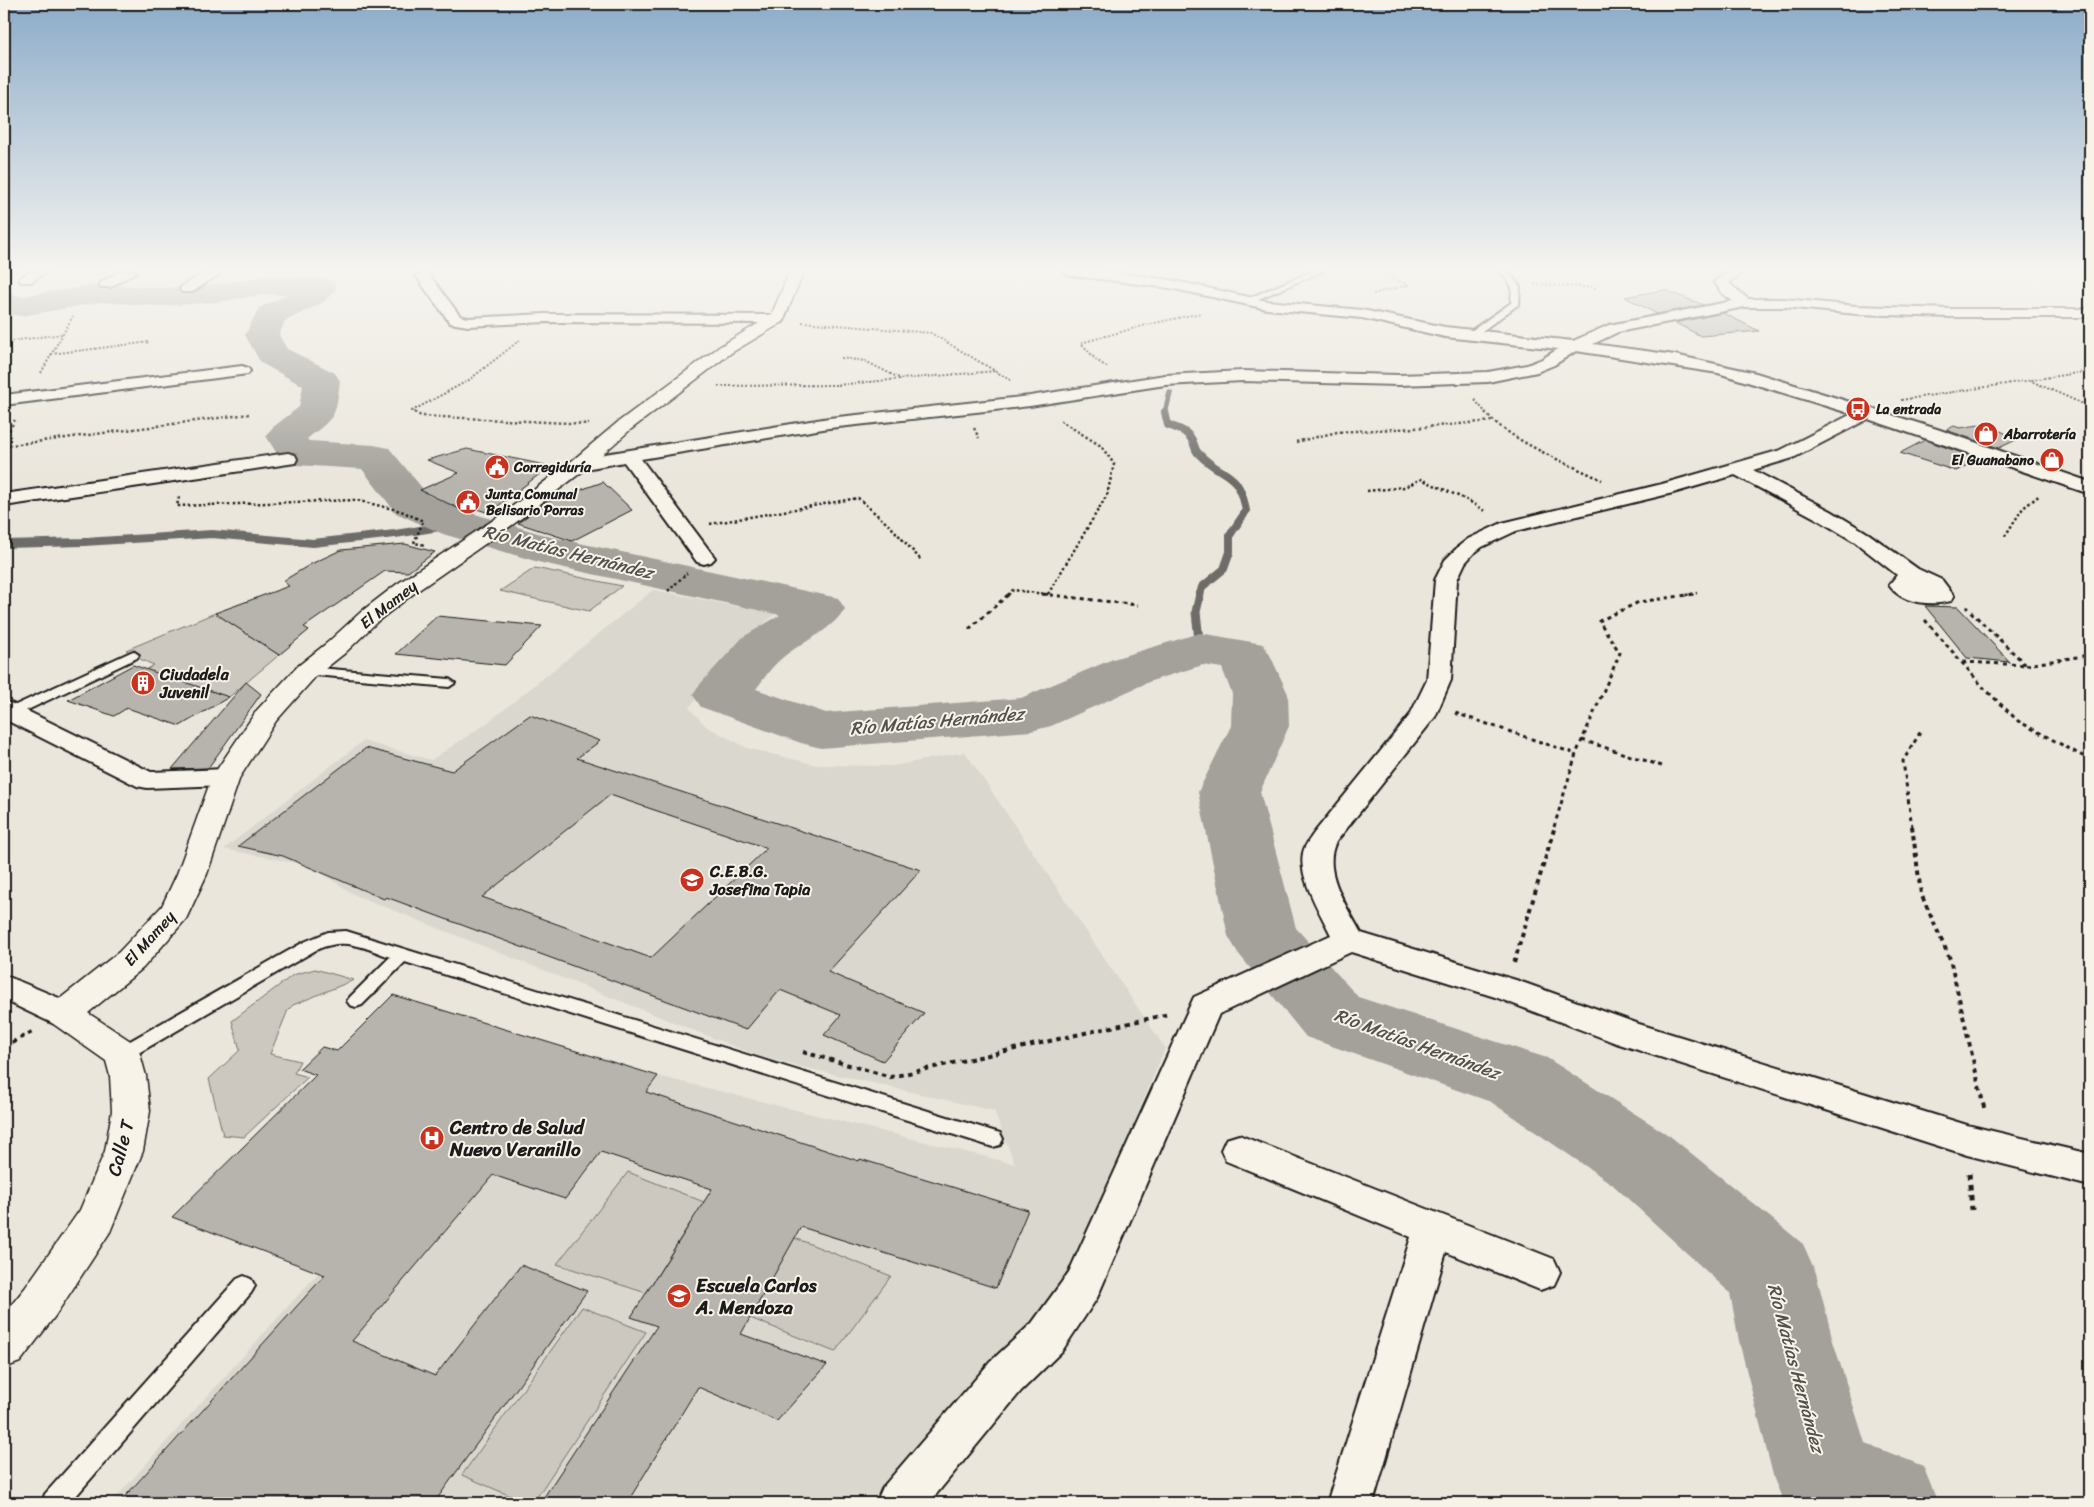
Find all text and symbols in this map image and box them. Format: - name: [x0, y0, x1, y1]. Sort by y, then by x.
- bus stop icon: La entrada: [1845, 396, 1871, 422]
- place label: La entrada: [1876, 397, 1941, 422]
- shop icon: Abarrotería: [1973, 421, 1999, 447]
- place label: Abarrotería: [2003, 422, 2076, 447]
- shop icon: El Guanabano: [2039, 447, 2065, 473]
- place label: El Guanabano: [1952, 448, 2035, 473]
- public building icon: Corregiduría: [484, 454, 510, 480]
- place label: Corregiduría: [513, 455, 592, 480]
- place label: Junta Comunal Belisario Porras: [485, 482, 584, 523]
- public building icon: Junta Comunal Belisario Porras: [455, 489, 481, 515]
- water label: Río Matías Hernández: [480, 515, 659, 589]
- street label: El Mamey: [353, 572, 424, 637]
- place label: Ciudadela Juvenil: [159, 660, 230, 707]
- building icon: Ciudadela Juvenil: [130, 670, 156, 696]
- water label: Río Matías Hernández: [849, 697, 1028, 745]
- place label: C.E.B.G. Josefina Tapia: [709, 857, 811, 904]
- school or university icon: C.E.B.G. Josefina Tapia: [679, 867, 705, 893]
- street label: El Mamey: [116, 903, 183, 973]
- water label: Río Matías Hernández: [1330, 999, 1507, 1090]
- place label: Centro de Salud Nuevo Veranillo: [449, 1111, 586, 1166]
- street label: Calle T: [97, 1115, 144, 1180]
- hospital icon: Centro de Salud Nuevo Veranillo: [419, 1125, 445, 1151]
- place label: Escuela Carlos A. Mendoza: [695, 1269, 818, 1324]
- water label: Río Matías Hernández: [1758, 1280, 1835, 1459]
- school or university icon: Escuela Carlos A. Mendoza: [666, 1283, 692, 1309]

